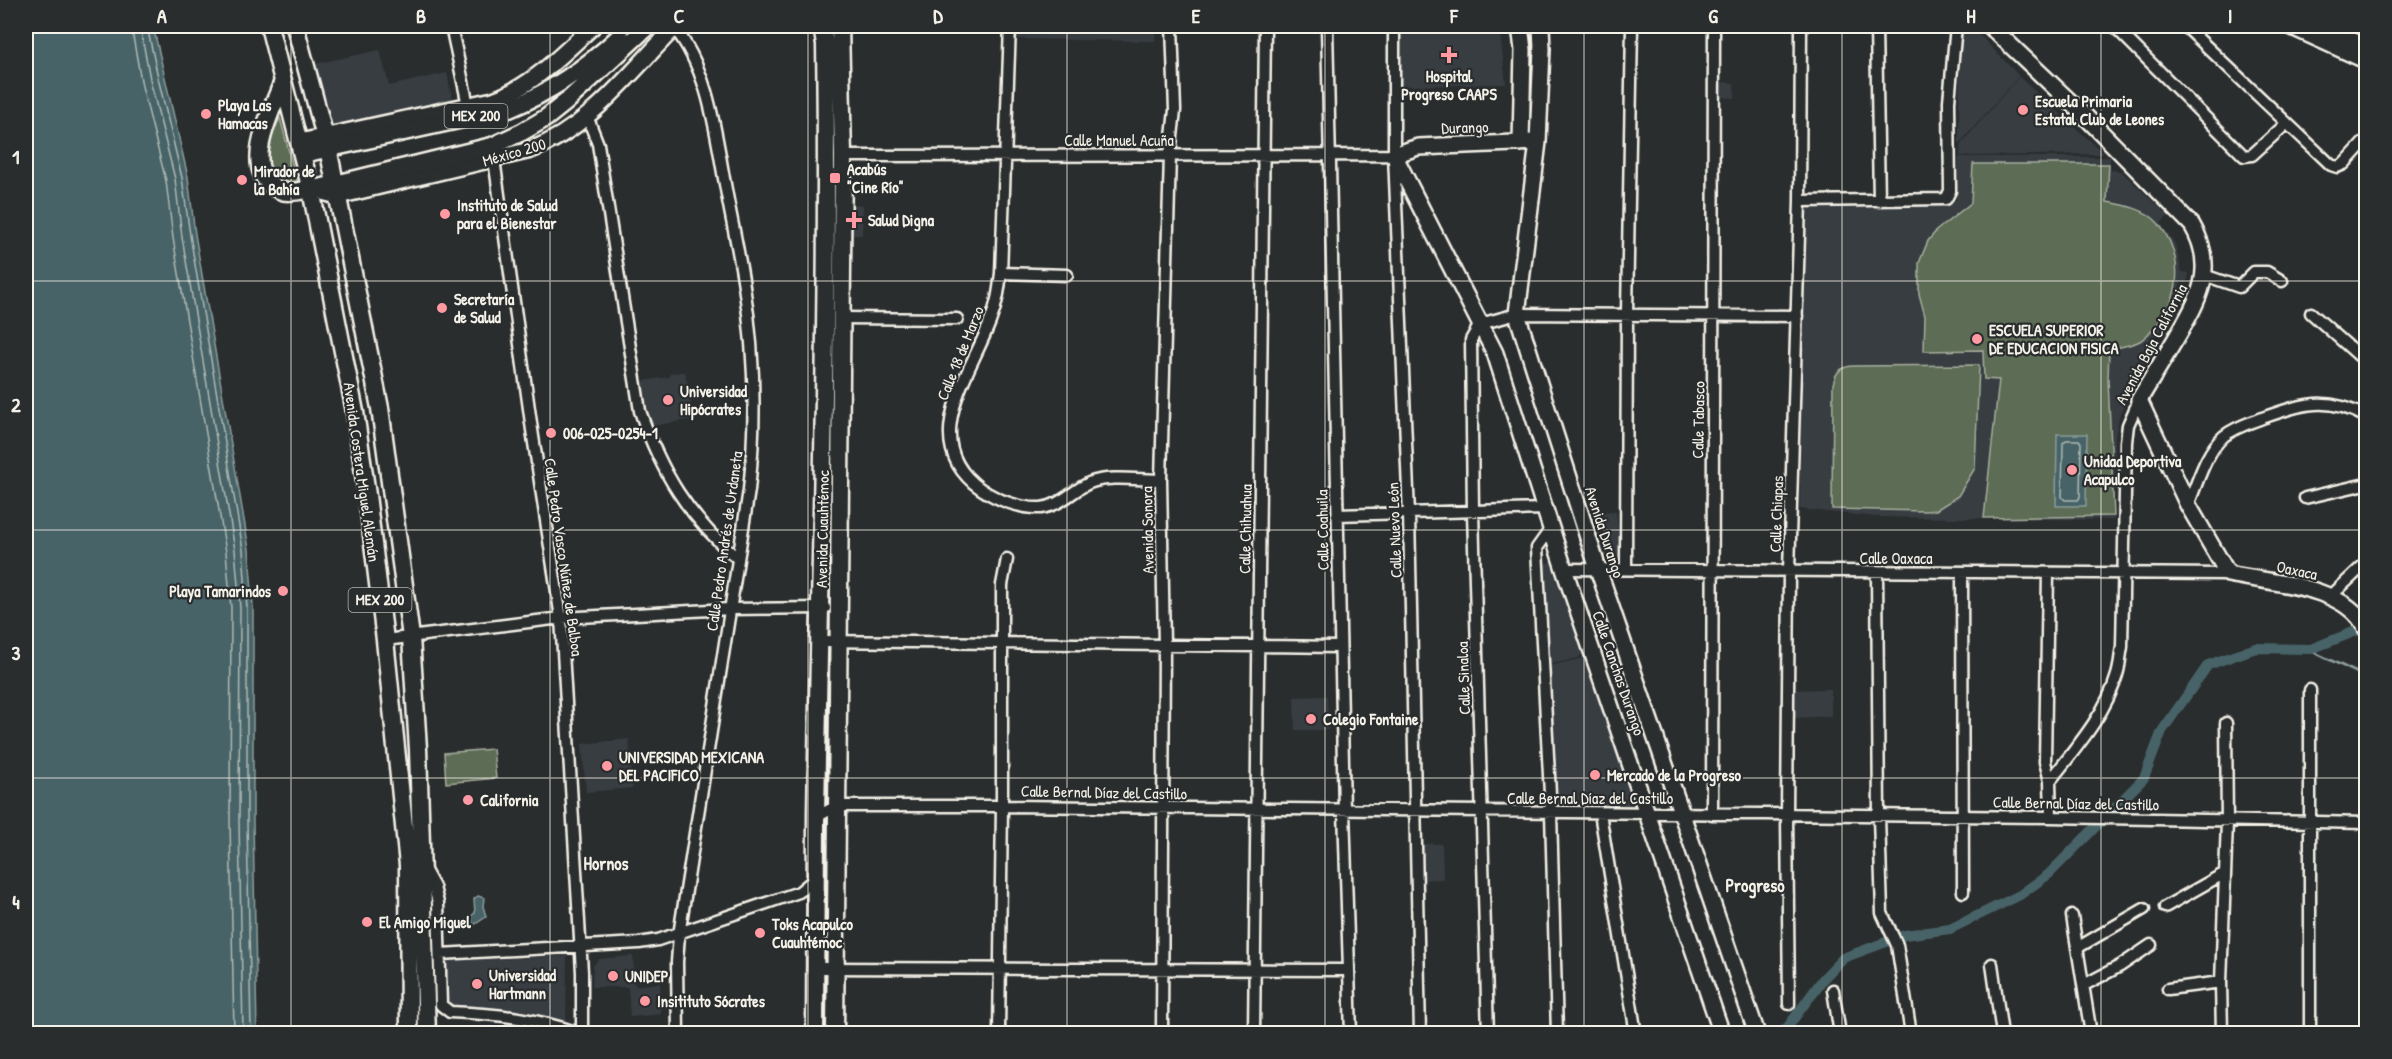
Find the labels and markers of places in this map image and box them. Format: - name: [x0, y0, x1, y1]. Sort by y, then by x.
- marker: Hospital Progreso CAAPS: [1440, 46, 1458, 64]
- place label: Hospital Progreso CAAPS: [1401, 65, 1497, 106]
- place label: Escuela Primaria Estatal Club de Leones: [2035, 90, 2165, 130]
- place label: Playa Las Hamacas: [218, 94, 272, 134]
- marker: Escuela Primaria Estatal Club de Leones: [2016, 103, 2030, 117]
- marker: Playa Las Hamacas: [199, 107, 213, 121]
- place label: Acabús "Cine Río": [847, 158, 904, 198]
- place label: Mirador de la Bahía: [254, 160, 315, 200]
- marker: Acabús "Cine Río": [828, 171, 842, 185]
- marker: Mirador de la Bahía: [235, 173, 249, 187]
- place label: Instituto de Salud para el Bienestar: [457, 194, 558, 235]
- marker: Instituto de Salud para el Bienestar: [438, 207, 452, 221]
- place label: Salud Digna: [868, 209, 935, 232]
- marker: Salud Digna: [845, 211, 863, 229]
- place label: Secretaría de Salud: [454, 288, 515, 328]
- marker: Secretaría de Salud: [435, 301, 449, 315]
- place label: ESCUELA SUPERIOR DE EDUCACION FISICA: [1989, 319, 2119, 359]
- marker: ESCUELA SUPERIOR DE EDUCACION FISICA: [1970, 332, 1984, 346]
- place label: Universidad Hipócrates: [680, 380, 748, 421]
- marker: Universidad Hipócrates: [661, 393, 675, 407]
- place label: 006-025-0254-1: [563, 422, 658, 444]
- marker: 006-025-0254-1: [544, 426, 558, 440]
- place label: Unidad Deportiva Acapulco: [2084, 450, 2182, 491]
- marker: Unidad Deportiva Acapulco: [2065, 463, 2079, 477]
- place label: Playa Tamarindos: [169, 580, 272, 603]
- marker: Playa Tamarindos: [276, 584, 290, 598]
- place label: Colegio Fontaine: [1323, 708, 1419, 731]
- marker: Colegio Fontaine: [1304, 712, 1318, 726]
- place label: UNIVERSIDAD MEXICANA DEL PACIFICO: [619, 746, 764, 786]
- marker: UNIVERSIDAD MEXICANA DEL PACIFICO: [600, 759, 614, 773]
- place label: Mercado de la Progreso: [1607, 764, 1742, 787]
- marker: Mercado de la Progreso: [1588, 768, 1602, 782]
- place label: California: [480, 789, 539, 811]
- marker: California: [461, 793, 475, 807]
- place label: El Amigo Miguel: [379, 911, 472, 934]
- place label: Toks Acapulco Cuauhtémoc: [771, 913, 853, 953]
- marker: El Amigo Miguel: [360, 915, 374, 929]
- marker: Toks Acapulco Cuauhtémoc: [753, 926, 767, 940]
- place label: Universidad Hartmann: [489, 964, 557, 1004]
- place label: UNIDEP: [625, 965, 669, 987]
- marker: UNIDEP: [606, 969, 620, 983]
- marker: Universidad Hartmann: [470, 977, 484, 991]
- place label: Insitituto Sócrates: [657, 990, 766, 1012]
- marker: Insitituto Sócrates: [638, 994, 652, 1008]

